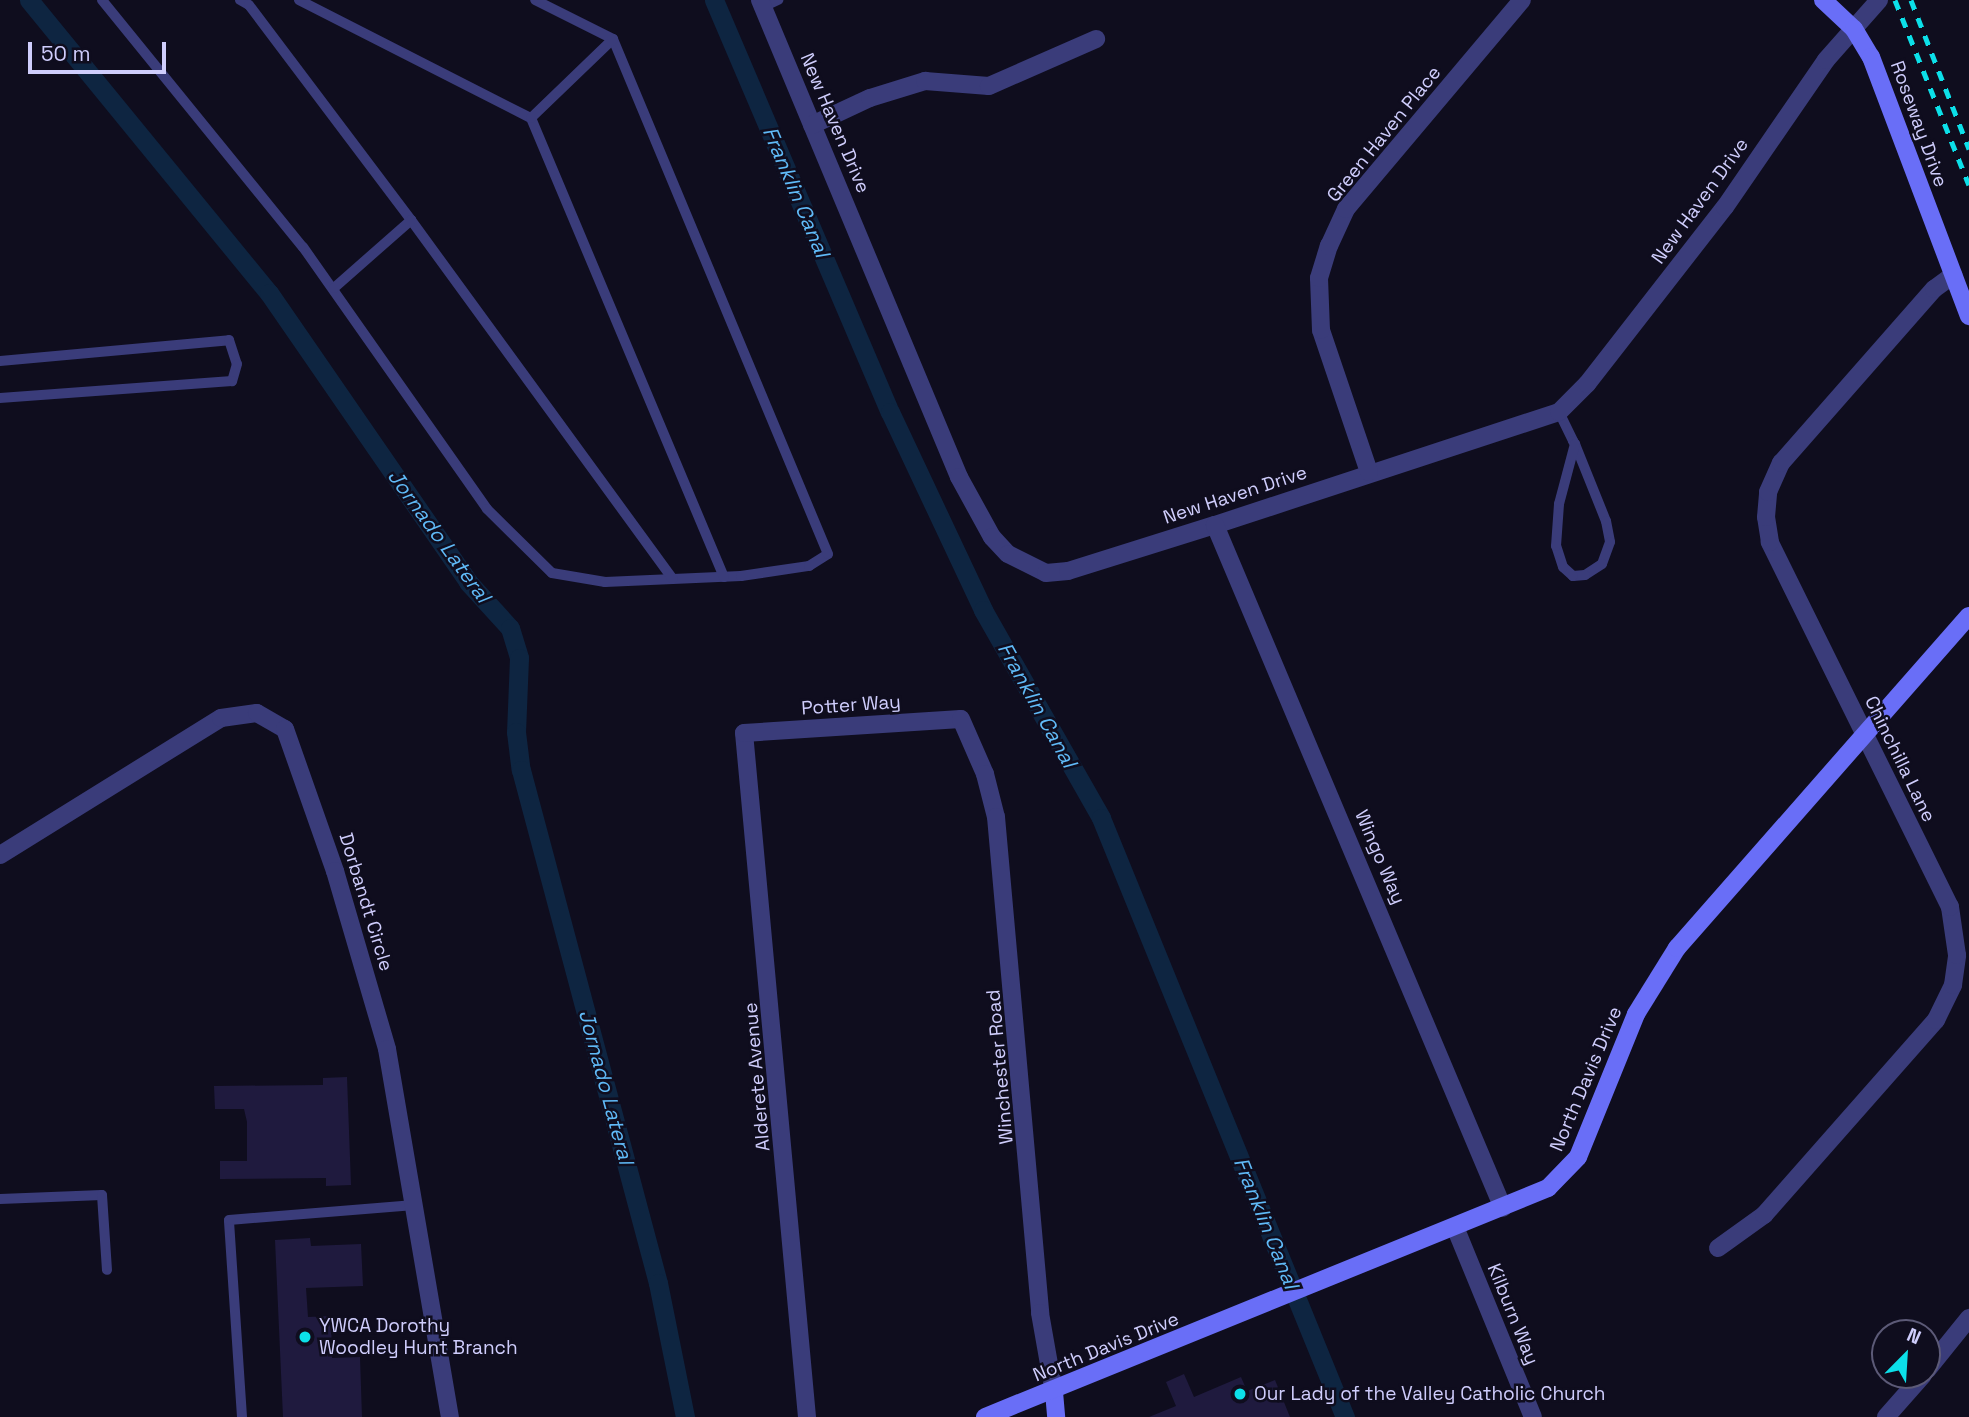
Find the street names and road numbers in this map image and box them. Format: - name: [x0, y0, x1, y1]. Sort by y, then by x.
- street label: New Haven Drive: [795, 50, 875, 196]
- street label: Roseway Drive: [1886, 58, 1952, 190]
- street label: Green Haven Place: [1322, 61, 1446, 207]
- street label: New Haven Drive: [1647, 134, 1753, 268]
- street label: New Haven Drive: [1160, 461, 1310, 529]
- street label: Potter Way: [800, 690, 902, 720]
- street label: Chinchilla Lane: [1860, 692, 1940, 826]
- street label: Wingo Way: [1350, 806, 1410, 908]
- street label: Dorbandt Circle: [334, 830, 398, 974]
- street label: Winchester Road: [982, 989, 1018, 1145]
- street label: Alderete Avenue: [739, 1002, 775, 1152]
- street label: North Davis Drive: [1545, 1003, 1627, 1155]
- street label: Kilburn Way: [1482, 1260, 1544, 1368]
- street label: North Davis Drive: [1030, 1307, 1182, 1387]

